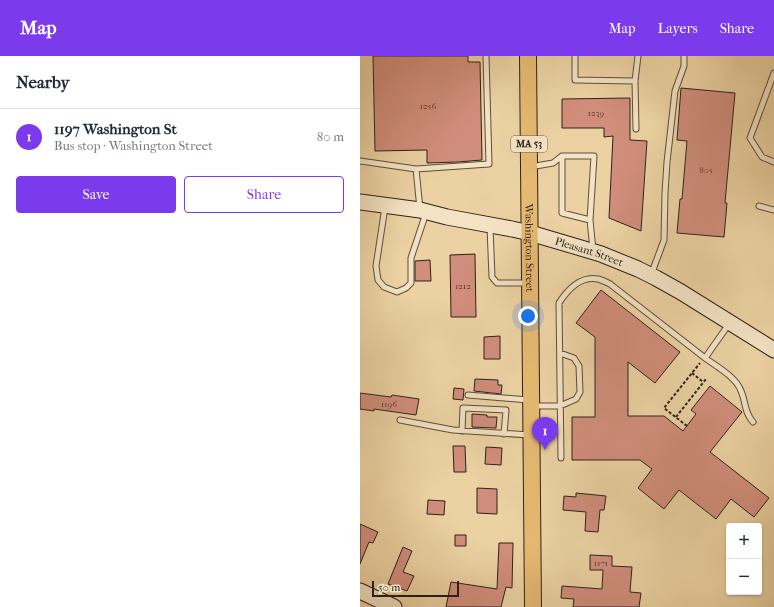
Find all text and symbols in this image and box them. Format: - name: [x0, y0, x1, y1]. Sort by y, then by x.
- text: Map: [20, 17, 56, 39]
- text: Map: [609, 20, 636, 37]
- text: Layers: [658, 20, 698, 37]
- text: Share: [720, 20, 754, 37]
- text: Nearby: [16, 72, 70, 92]
- house number: 1256: [420, 101, 436, 111]
- house number: 1239: [588, 108, 604, 118]
- text: 1197 Washington St: [54, 120, 177, 138]
- text: 1: [27, 129, 31, 144]
- text: 80 m: [317, 129, 344, 144]
- road number: MA 53: [511, 136, 547, 152]
- text: Bus stop · Washington Street: [54, 138, 213, 153]
- house number: 805: [699, 165, 713, 175]
- button: Save: [16, 176, 176, 213]
- button: Share: [184, 176, 344, 213]
- street label: Washington Street: [523, 203, 537, 292]
- street label: Pleasant Street: [554, 234, 625, 269]
- house number: 1212: [455, 281, 471, 291]
- your location: [518, 306, 538, 326]
- house number: 1196: [381, 399, 397, 409]
- pin: 1: [532, 417, 558, 450]
- map controls: [726, 523, 762, 595]
- button: +: [726, 523, 762, 559]
- house number: 1171: [594, 558, 608, 568]
- button: −: [726, 559, 762, 595]
- scale bar: [372, 579, 459, 598]
- text: 50 m: [378, 581, 400, 594]

